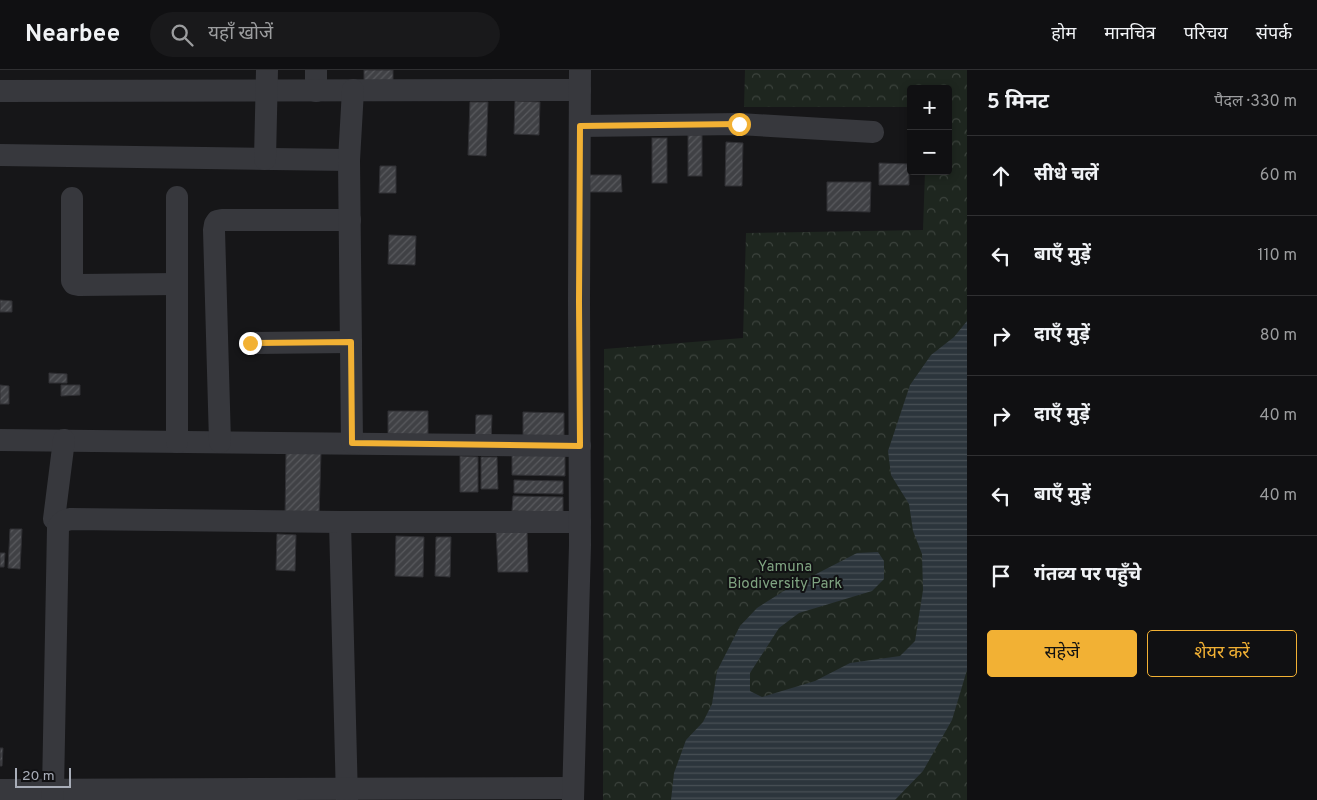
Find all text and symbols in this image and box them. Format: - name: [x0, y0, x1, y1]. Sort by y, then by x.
- search box: [150, 12, 500, 57]
- text: Nearbee: [25, 20, 120, 50]
- icon: search: [168, 21, 196, 49]
- text: यहाँ खोजें: [208, 22, 273, 46]
- text: होम: [1051, 23, 1076, 46]
- text: मानचित्र: [1104, 23, 1156, 46]
- text: परिचय: [1184, 23, 1228, 46]
- text: संपर्क: [1256, 23, 1292, 46]
- map controls: [907, 85, 952, 175]
- button: +: [907, 85, 952, 130]
- text: 5 मिनट: [987, 89, 1049, 116]
- text: पैदल · 330 m: [1214, 92, 1297, 112]
- route start: [728, 113, 751, 136]
- button: −: [907, 130, 952, 175]
- icon: ahead: [987, 162, 1015, 190]
- text: सीधे चलें: [1034, 163, 1099, 187]
- text: 60 m: [1260, 166, 1297, 186]
- icon: left: [987, 242, 1015, 270]
- text: बाएँ मुड़ें: [1034, 243, 1091, 267]
- text: 110 m: [1257, 246, 1297, 266]
- icon: right: [987, 322, 1015, 350]
- text: दाएँ मुड़ें: [1034, 323, 1090, 347]
- text: 80 m: [1260, 326, 1297, 346]
- route end: [239, 332, 262, 355]
- icon: right: [987, 402, 1015, 430]
- text: दाएँ मुड़ें: [1034, 403, 1090, 427]
- text: 40 m: [1259, 406, 1297, 426]
- icon: left: [987, 482, 1015, 510]
- text: बाएँ मुड़ें: [1034, 483, 1091, 507]
- text: 40 m: [1259, 486, 1297, 506]
- park label: Yamuna Biodiversity Park: [728, 558, 842, 594]
- icon: arrive: [987, 562, 1015, 590]
- text: गंतव्य पर पहुँचे: [1034, 563, 1141, 587]
- button: सहेजें: [987, 630, 1137, 677]
- button: शेयर करें: [1147, 630, 1297, 677]
- scale bar: [15, 765, 71, 788]
- text: 20 m: [22, 768, 55, 785]

